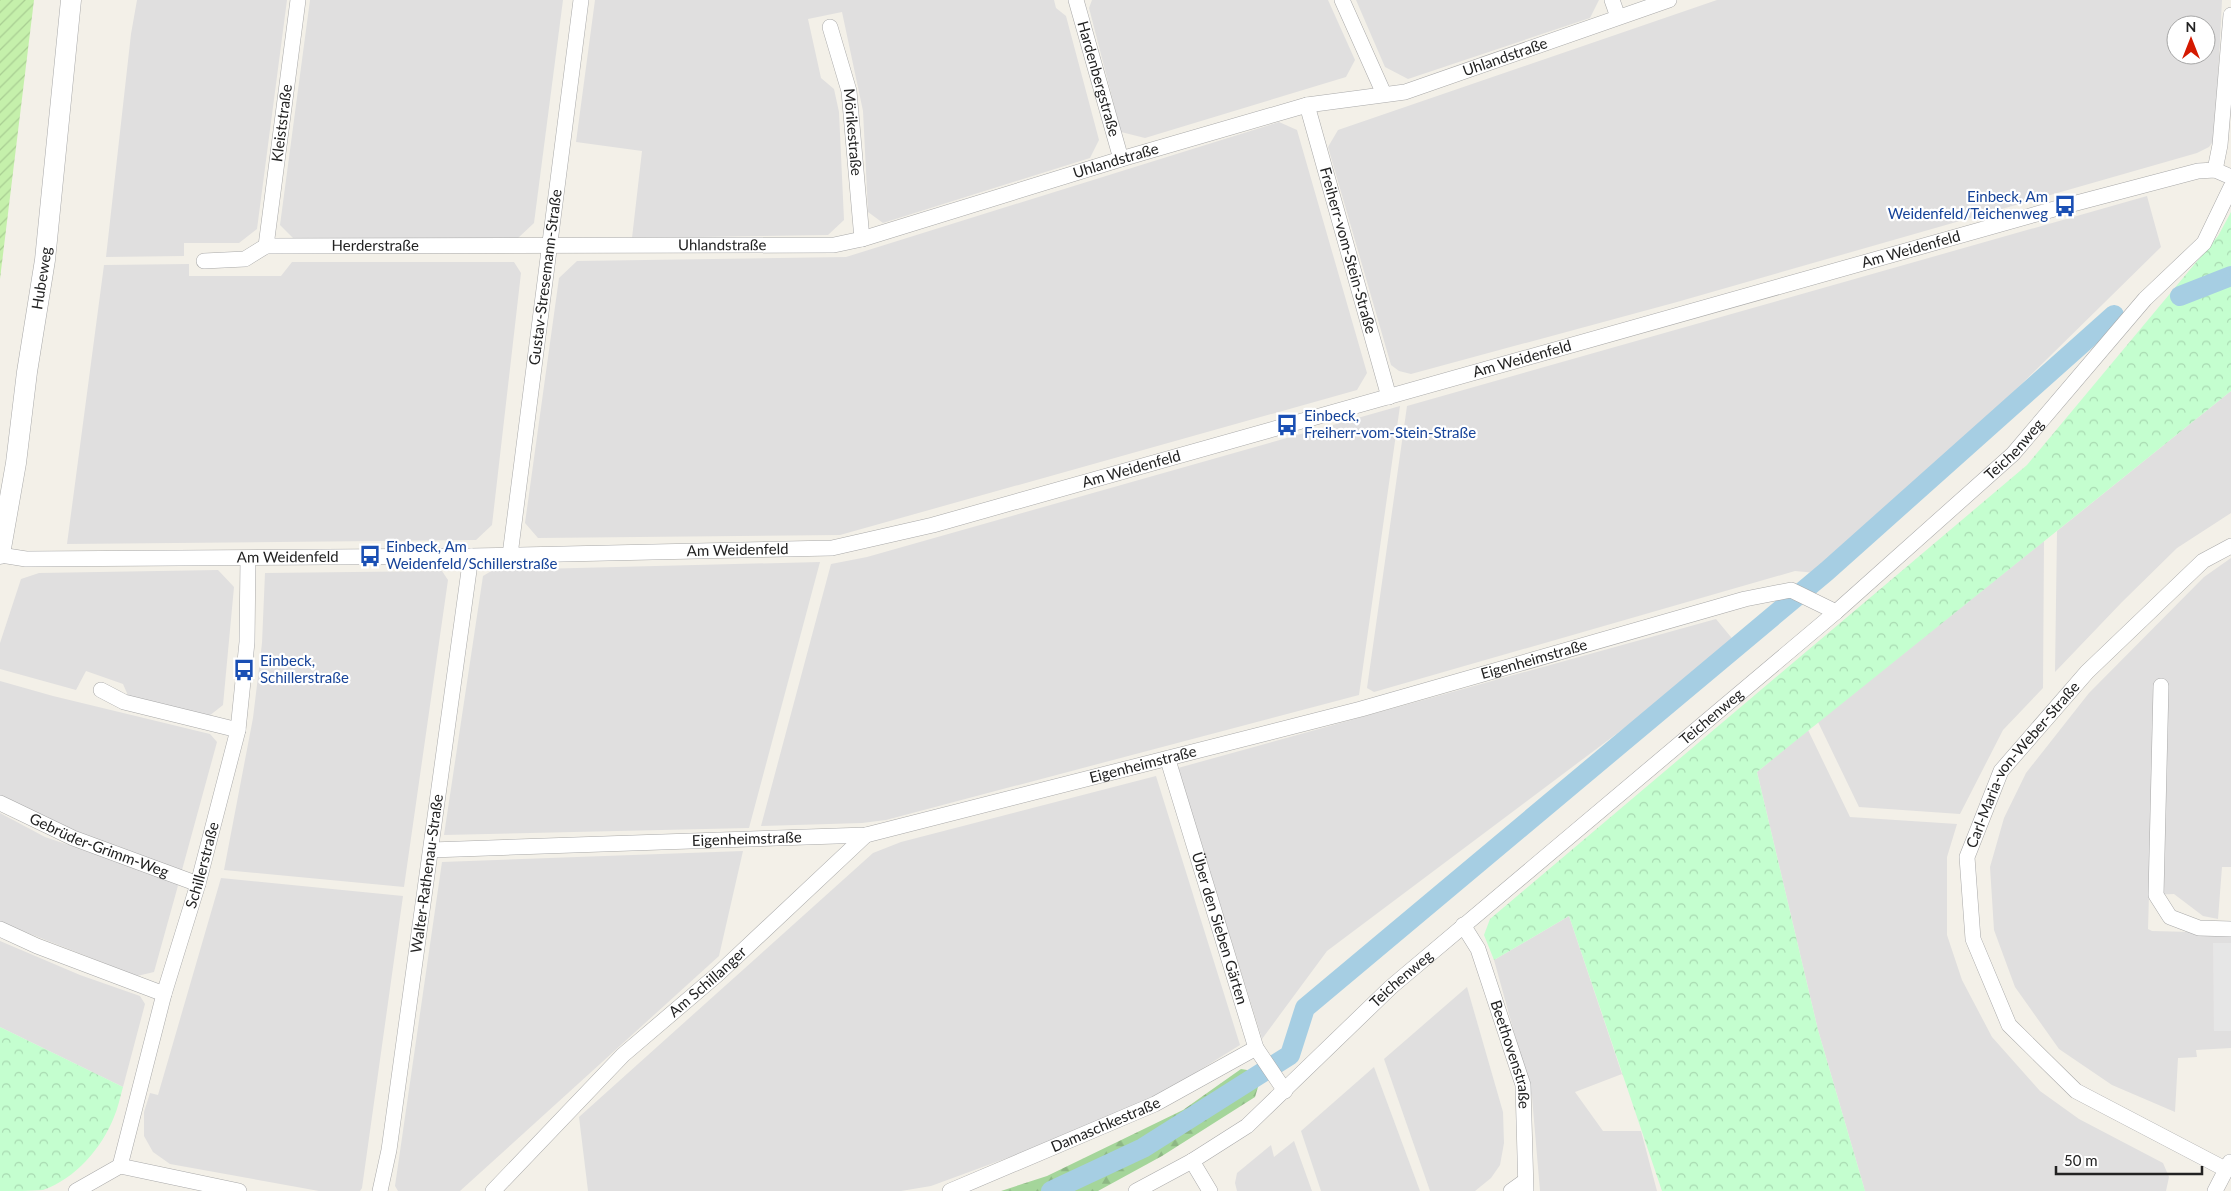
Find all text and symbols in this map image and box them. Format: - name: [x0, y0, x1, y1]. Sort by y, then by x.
- north arrow: [2166, 15, 2216, 65]
- text: N: [2186, 18, 2196, 35]
- street label: Hardenbergstraße: [1074, 19, 1124, 139]
- street label: Uhlandstraße: [1460, 33, 1550, 79]
- street label: Kleiststraße: [267, 83, 295, 163]
- street label: Mörikestraße: [841, 87, 866, 177]
- street label: Uhlandstraße: [1071, 139, 1161, 181]
- street label: Freiherr-vom-Stein-Straße: [1317, 165, 1381, 336]
- place label: Einbeck, Am Weidenfeld/Teichenweg: [1888, 187, 2048, 222]
- street label: Gustav-Stresemann-Straße: [524, 188, 565, 366]
- bus stop icon: Einbeck, Am Weidenfeld/Teichenweg: [2052, 193, 2078, 219]
- street label: Am Weidenfeld: [1859, 226, 1962, 271]
- street label: Uhlandstraße: [678, 235, 767, 253]
- street label: Herderstraße: [332, 236, 419, 254]
- street label: Hubeweg: [27, 246, 54, 311]
- street label: Am Weidenfeld: [1470, 336, 1573, 381]
- place label: Einbeck, Freiherr-vom-Stein-Straße: [1304, 406, 1476, 441]
- bus stop icon: Einbeck, Freiherr-vom-Stein-Straße: [1274, 412, 1300, 438]
- street label: Teichenweg: [1980, 415, 2047, 483]
- street label: Am Weidenfeld: [1080, 446, 1182, 491]
- place label: Einbeck, Am Weidenfeld/Schillerstraße: [386, 537, 557, 572]
- street label: Am Weidenfeld: [687, 539, 789, 559]
- bus stop icon: Einbeck, Am Weidenfeld/Schillerstraße: [357, 543, 383, 569]
- street label: Am Weidenfeld: [237, 547, 339, 566]
- street label: Eigenheimstraße: [1478, 635, 1589, 682]
- place label: Einbeck, Schillerstraße: [260, 651, 349, 686]
- bus stop icon: Einbeck, Schillerstraße: [231, 657, 257, 683]
- street label: Carl-Maria-von-Weber-Straße: [1962, 677, 2083, 850]
- street label: Teichenweg: [1675, 684, 1747, 748]
- street label: Eigenheimstraße: [1087, 741, 1198, 786]
- street label: Walter-Rathenau-Straße: [406, 793, 446, 954]
- street label: Gebrüder-Grimm-Weg: [27, 809, 172, 881]
- street label: Schillerstraße: [181, 820, 222, 910]
- street label: Eigenheimstraße: [692, 827, 802, 849]
- street label: Über den Sieben Gärten: [1189, 850, 1252, 1006]
- street label: Am Schillanger: [665, 942, 750, 1020]
- street label: Teichenweg: [1366, 946, 1436, 1011]
- street label: Beethovenstraße: [1487, 997, 1534, 1109]
- street label: Damaschkestraße: [1048, 1093, 1163, 1155]
- scale bar: [2056, 1144, 2202, 1176]
- text: 50 m: [2064, 1151, 2098, 1169]

